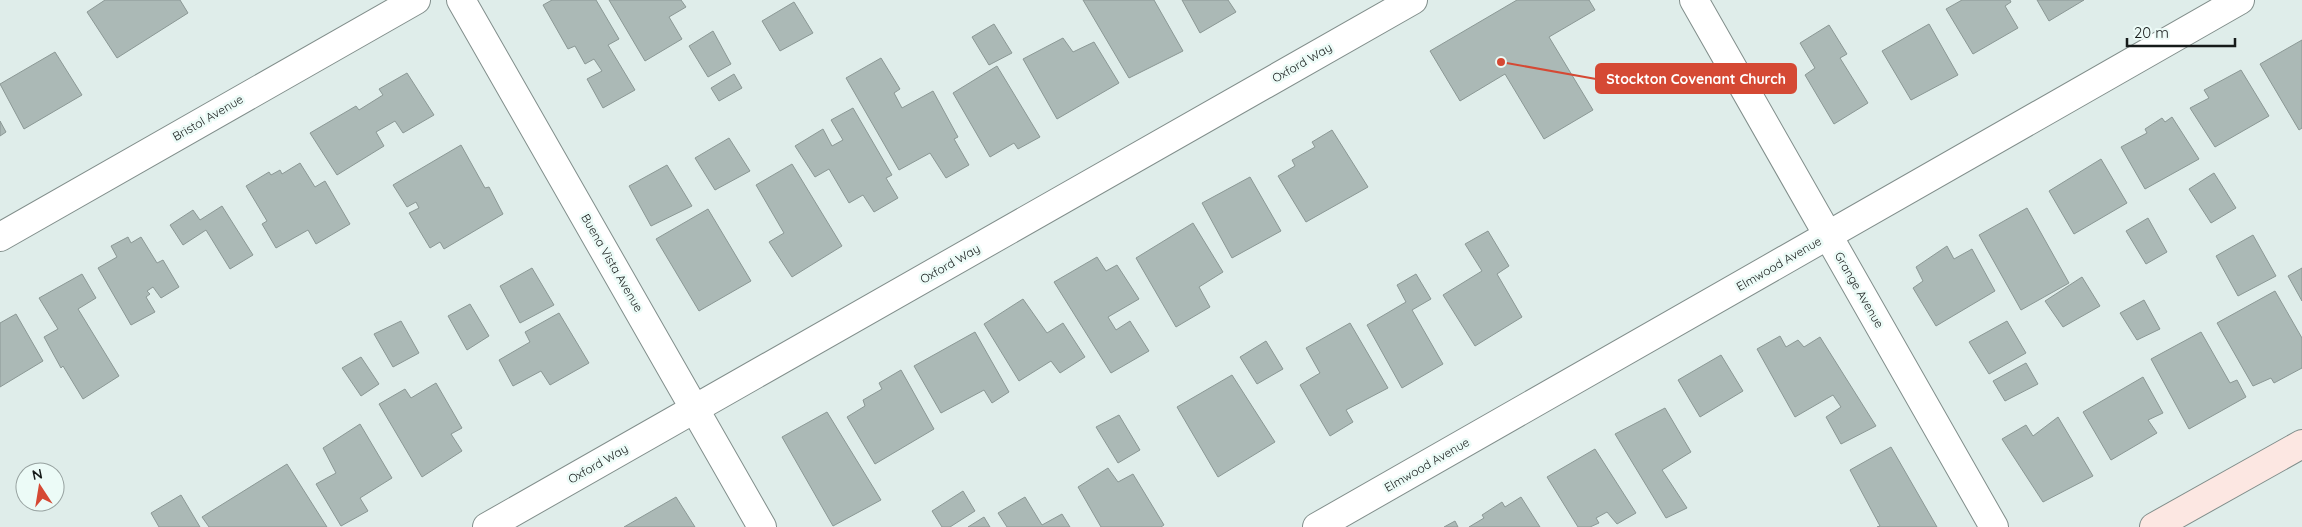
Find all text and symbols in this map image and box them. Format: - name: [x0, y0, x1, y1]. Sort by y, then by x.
- scale bar: [2127, 15, 2234, 47]
- text: 20 m: [2134, 23, 2169, 42]
- street label: Oxford Way: [1269, 39, 1334, 86]
- callout: Stockton Covenant Church: [1596, 64, 1796, 93]
- text: Stockton Covenant Church: [1606, 70, 1786, 88]
- street label: Bristol Avenue: [170, 91, 246, 144]
- street label: Buena Vista Avenue: [578, 211, 647, 315]
- street label: Elmwood Avenue: [1734, 233, 1824, 294]
- street label: Oxford Way: [917, 240, 982, 287]
- street label: Grange Avenue: [1832, 249, 1887, 331]
- street label: Elmwood Avenue: [1382, 434, 1472, 495]
- street label: Oxford Way: [565, 440, 630, 487]
- north arrow: [15, 462, 65, 512]
- text: N: [30, 464, 44, 484]

